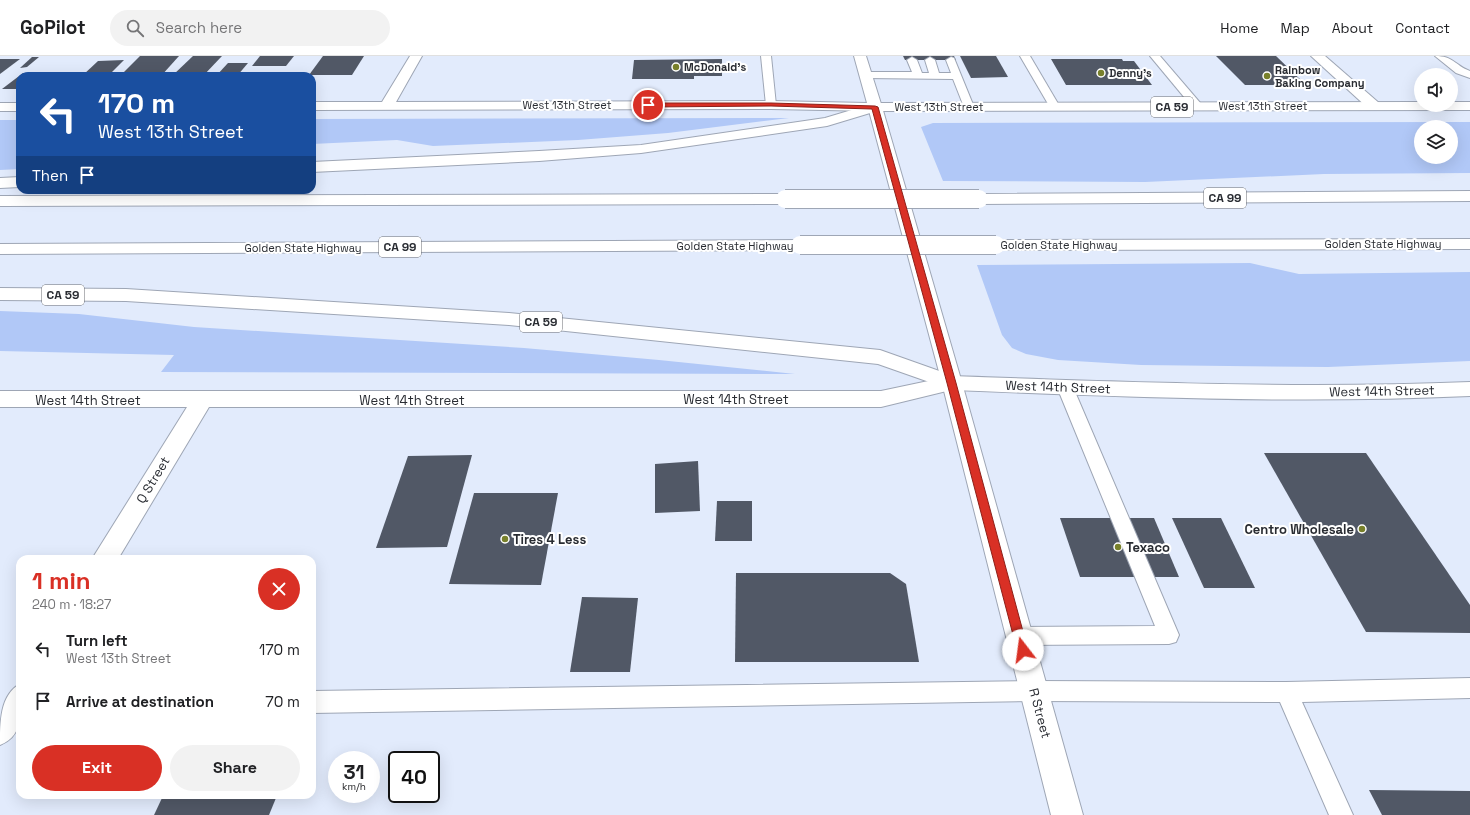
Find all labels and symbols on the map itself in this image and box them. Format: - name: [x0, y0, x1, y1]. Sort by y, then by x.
- place label: McDonald's: [684, 60, 746, 74]
- marker: McDonald's: [671, 62, 681, 72]
- place label: Rainbow Baking Company: [1275, 63, 1364, 90]
- place label: Denny's: [1109, 66, 1152, 80]
- marker: Denny's: [1096, 68, 1106, 78]
- marker: Rainbow Baking Company: [1262, 71, 1272, 81]
- pin: [631, 88, 665, 122]
- road number: CA 59: [1151, 97, 1193, 117]
- street label: West 13th Street: [522, 98, 612, 112]
- street label: West 13th Street: [1218, 99, 1308, 113]
- street label: West 13th Street: [894, 100, 984, 114]
- road number: CA 99: [1204, 188, 1246, 208]
- road number: CA 99: [379, 237, 421, 257]
- street label: Golden State Highway: [1324, 237, 1442, 251]
- street label: Golden State Highway: [1000, 238, 1118, 252]
- street label: Golden State Highway: [676, 239, 794, 253]
- street label: Golden State Highway: [244, 241, 362, 255]
- road number: CA 59: [42, 285, 84, 305]
- road number: CA 59: [520, 312, 562, 332]
- street label: West 14th Street: [1005, 377, 1111, 397]
- street label: West 14th Street: [1329, 382, 1435, 400]
- street label: West 14th Street: [683, 391, 789, 408]
- street label: West 14th Street: [35, 392, 141, 409]
- street label: West 14th Street: [359, 392, 465, 409]
- street label: Q Street: [132, 453, 174, 507]
- place label: Centro Wholesale: [1244, 521, 1354, 538]
- marker: Centro Wholesale: [1357, 524, 1367, 534]
- place label: Tires 4 Less: [513, 531, 586, 548]
- marker: Tires 4 Less: [500, 534, 510, 544]
- place label: Texaco: [1126, 539, 1170, 556]
- marker: Texaco: [1113, 542, 1123, 552]
- position arrow: [1002, 629, 1044, 671]
- street label: R Street: [1025, 686, 1055, 740]
- speed limit sign: 40: [388, 751, 440, 803]

